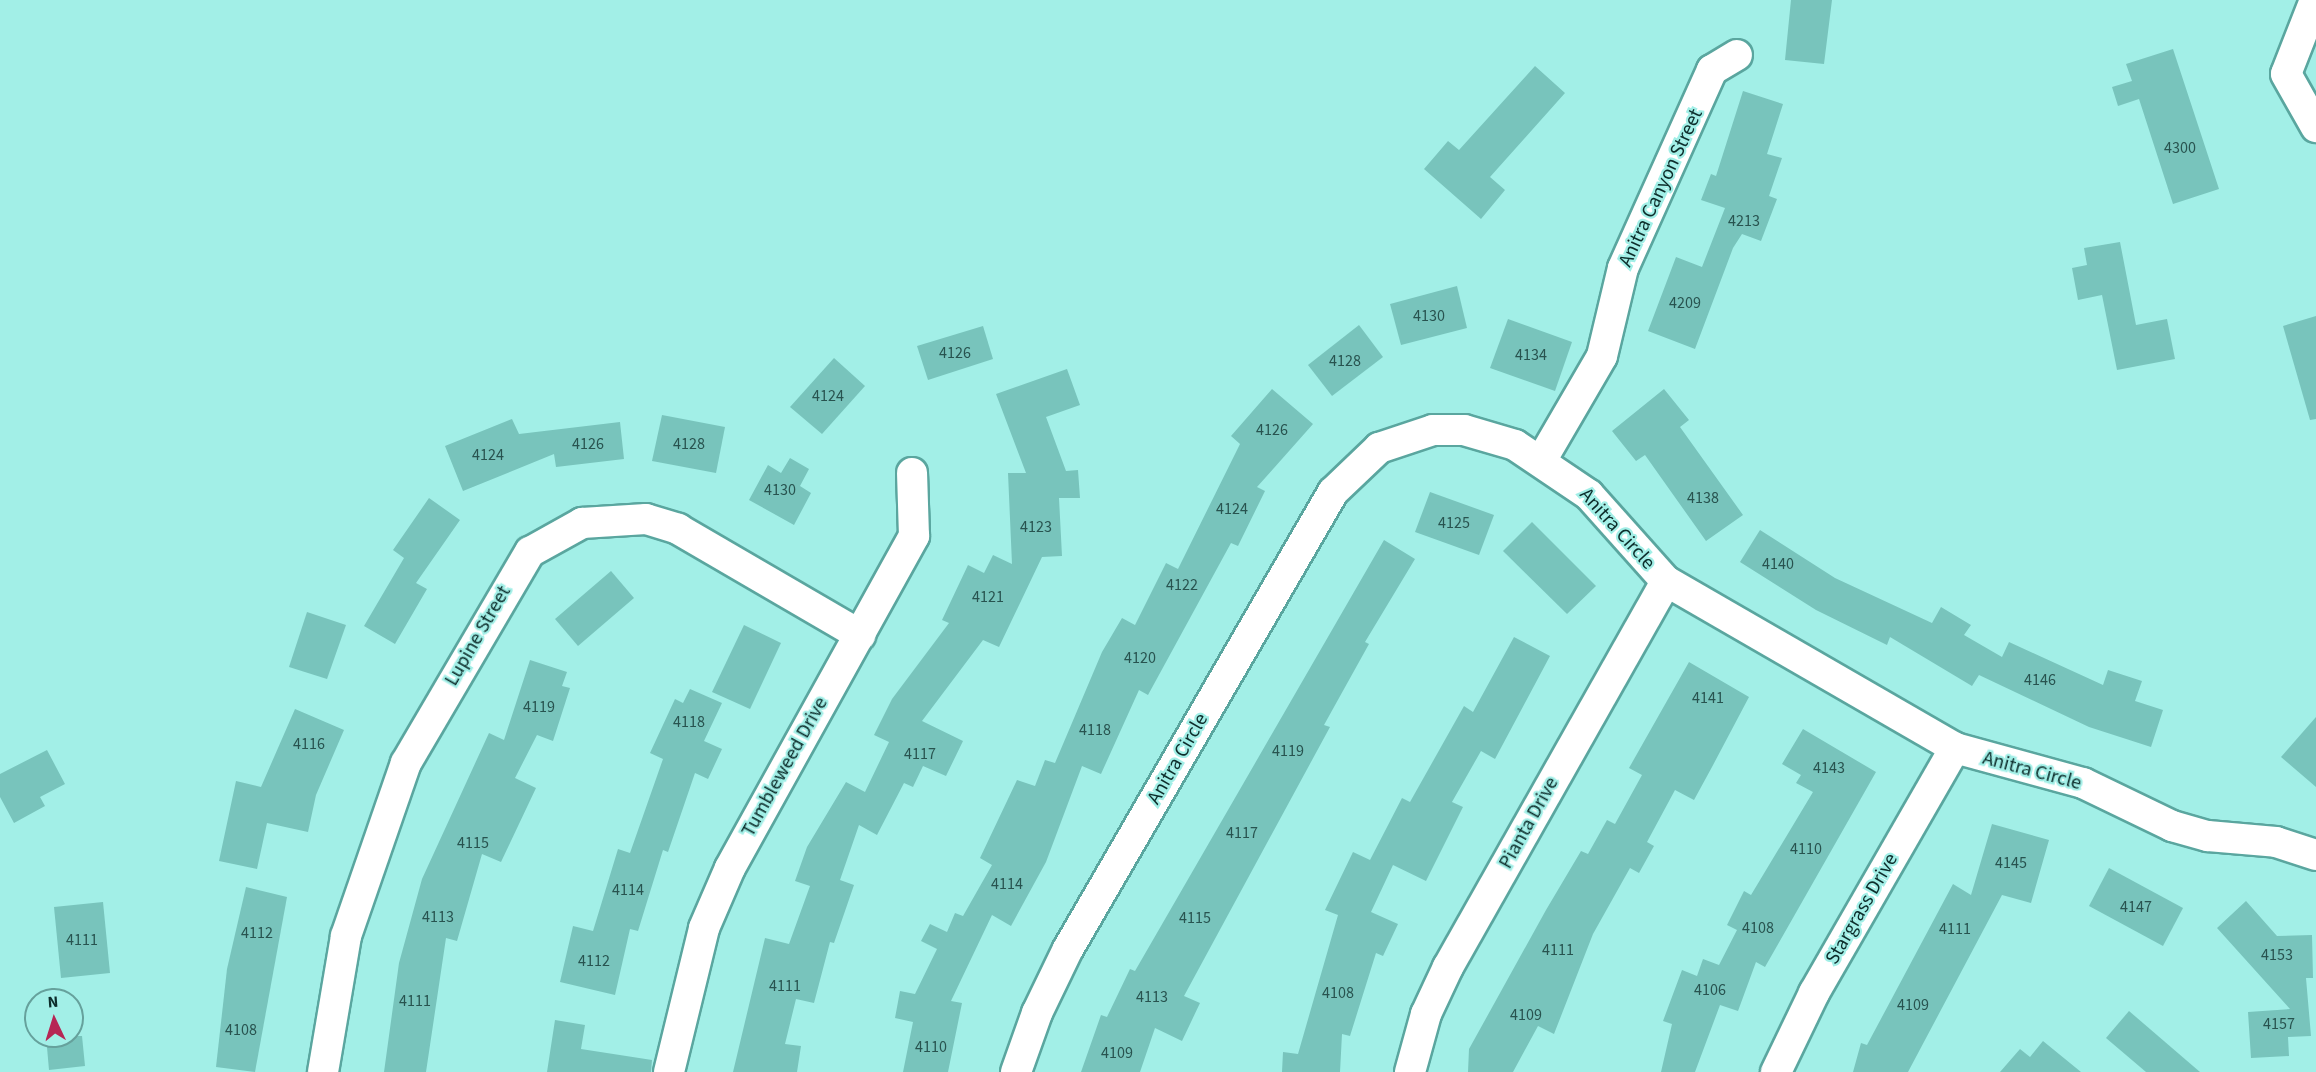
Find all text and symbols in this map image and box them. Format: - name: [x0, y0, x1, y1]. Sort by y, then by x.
- street label: Anitra Canyon Street: [1614, 105, 1708, 271]
- house number: 4300: [2164, 138, 2196, 158]
- house number: 4213: [1728, 211, 1760, 231]
- house number: 4209: [1669, 293, 1701, 313]
- house number: 4130: [1413, 306, 1445, 326]
- house number: 4126: [939, 343, 971, 363]
- house number: 4134: [1515, 345, 1547, 365]
- house number: 4128: [1329, 351, 1361, 371]
- house number: 4124: [812, 386, 844, 406]
- house number: 4126: [1256, 420, 1288, 440]
- house number: 4126: [572, 434, 604, 454]
- house number: 4128: [673, 434, 705, 454]
- house number: 4124: [472, 445, 504, 465]
- house number: 4130: [764, 480, 796, 500]
- street label: Anitra Circle: [1574, 483, 1660, 575]
- house number: 4138: [1687, 488, 1719, 508]
- house number: 4124: [1216, 499, 1248, 519]
- house number: 4125: [1438, 513, 1470, 533]
- house number: 4123: [1020, 517, 1052, 537]
- house number: 4140: [1762, 554, 1794, 574]
- house number: 4122: [1166, 575, 1198, 595]
- street label: Lupine Street: [440, 582, 516, 690]
- house number: 4121: [972, 587, 1004, 607]
- house number: 4120: [1124, 648, 1156, 668]
- house number: 4146: [2024, 670, 2056, 690]
- house number: 4141: [1692, 688, 1724, 708]
- street label: Tumbleweed Drive: [737, 693, 833, 841]
- house number: 4119: [523, 697, 555, 717]
- street label: Anitra Circle: [1142, 709, 1214, 809]
- house number: 4118: [673, 712, 705, 732]
- house number: 4118: [1079, 720, 1111, 740]
- house number: 4116: [293, 734, 325, 754]
- house number: 4119: [1272, 741, 1304, 761]
- house number: 4117: [904, 744, 936, 764]
- street label: Anitra Circle: [1980, 746, 2084, 796]
- house number: 4143: [1813, 758, 1845, 778]
- street label: Pianta Drive: [1494, 773, 1564, 873]
- house number: 4117: [1226, 823, 1258, 843]
- house number: 4115: [457, 833, 489, 853]
- house number: 4110: [1790, 839, 1822, 859]
- street label: Stargrass Drive: [1821, 849, 1903, 969]
- house number: 4145: [1995, 853, 2027, 873]
- house number: 4114: [991, 874, 1023, 894]
- house number: 4114: [612, 880, 644, 900]
- house number: 4147: [2120, 897, 2152, 917]
- house number: 4113: [422, 907, 454, 927]
- house number: 4115: [1179, 908, 1211, 928]
- house number: 4108: [1742, 918, 1774, 938]
- house number: 4111: [1939, 919, 1971, 939]
- house number: 4112: [241, 923, 273, 943]
- house number: 4111: [66, 930, 98, 950]
- house number: 4111: [1542, 940, 1574, 960]
- house number: 4153: [2261, 945, 2293, 965]
- house number: 4112: [578, 951, 610, 971]
- house number: 4111: [769, 976, 801, 996]
- house number: 4106: [1694, 980, 1726, 1000]
- house number: 4108: [1322, 983, 1354, 1003]
- house number: 4113: [1136, 987, 1168, 1007]
- north arrow: [24, 988, 84, 1048]
- text: N: [47, 991, 59, 1013]
- house number: 4111: [399, 991, 431, 1011]
- house number: 4109: [1897, 995, 1929, 1015]
- house number: 4109: [1510, 1005, 1542, 1025]
- house number: 4157: [2263, 1014, 2295, 1034]
- house number: 4108: [225, 1020, 257, 1040]
- house number: 4110: [915, 1037, 947, 1057]
- house number: 4109: [1101, 1043, 1133, 1063]

